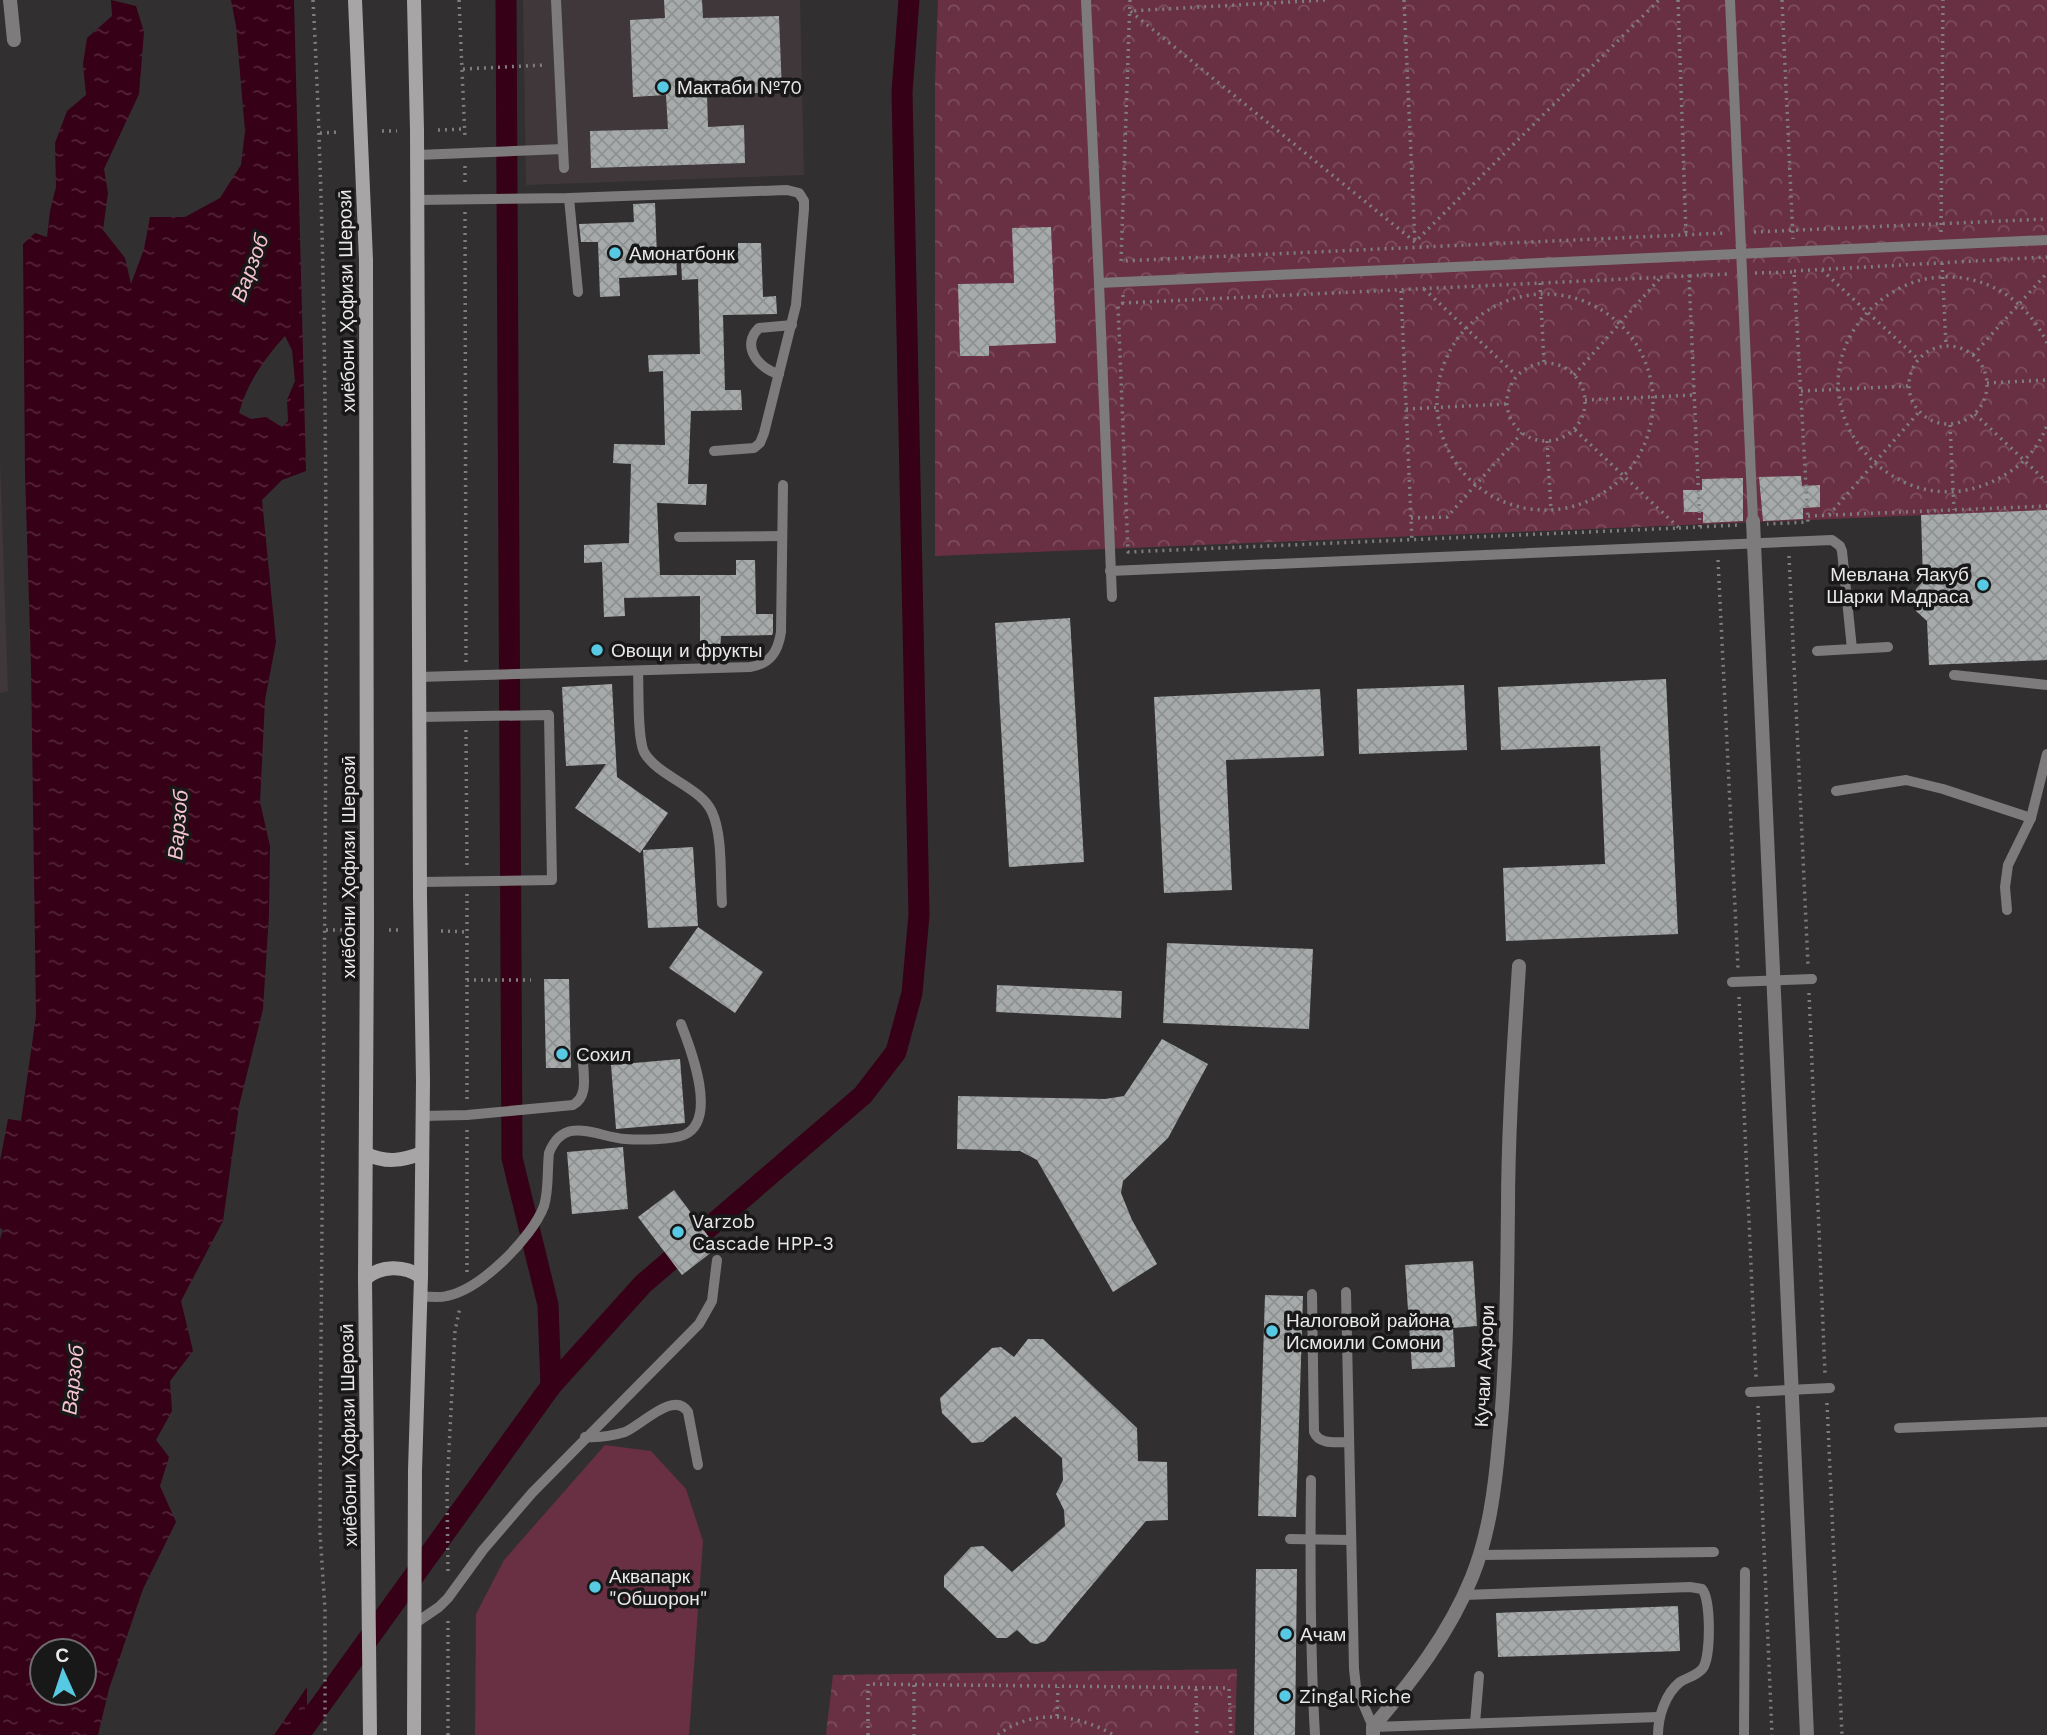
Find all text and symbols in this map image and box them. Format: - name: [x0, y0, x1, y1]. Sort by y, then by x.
- place label: Мактаби №70: [677, 76, 802, 99]
- marker: Мактаби №70: [655, 79, 671, 95]
- street label: хиёбони Ҳофизи Шерозӣ: [333, 189, 360, 413]
- water label: Варзоб: [225, 229, 274, 305]
- place label: Амонатбонк: [629, 242, 736, 265]
- marker: Амонатбонк: [607, 245, 623, 261]
- place label: Мевлана Яакуб Шарки Мадраса: [1826, 563, 1969, 608]
- marker: Мевлана Яакуб Шарки Мадраса: [1975, 577, 1991, 593]
- place label: Овощи и фрукты: [611, 639, 762, 662]
- marker: Овощи и фрукты: [589, 642, 605, 658]
- street label: хиёбони Ҳофизи Шерозӣ: [337, 755, 360, 979]
- water label: Варзоб: [162, 788, 193, 861]
- place label: Сохил: [576, 1043, 631, 1066]
- marker: Сохил: [554, 1046, 570, 1062]
- place label: Varzob Cascade HPP-3: [692, 1210, 834, 1255]
- marker: Varzob Cascade HPP-3: [670, 1224, 686, 1240]
- street label: Кучаи Ахрори: [1470, 1304, 1499, 1428]
- place label: Налоговой района Исмоили Сомони: [1286, 1309, 1451, 1354]
- street label: хиёбони Ҳофизи Шерозӣ: [335, 1323, 362, 1547]
- marker: Налоговой района Исмоили Сомони: [1264, 1323, 1280, 1339]
- water label: Варзоб: [56, 1343, 89, 1416]
- place label: Аквапарк "Обшорон": [609, 1565, 707, 1610]
- marker: Аквапарк "Обшорон": [587, 1579, 603, 1595]
- place label: Ачам: [1300, 1623, 1346, 1646]
- marker: Ачам: [1278, 1626, 1294, 1642]
- north arrow: [28, 1637, 98, 1707]
- text: С: [55, 1644, 70, 1667]
- place label: Zingal Riche: [1299, 1685, 1411, 1708]
- marker: Zingal Riche: [1277, 1688, 1293, 1704]

